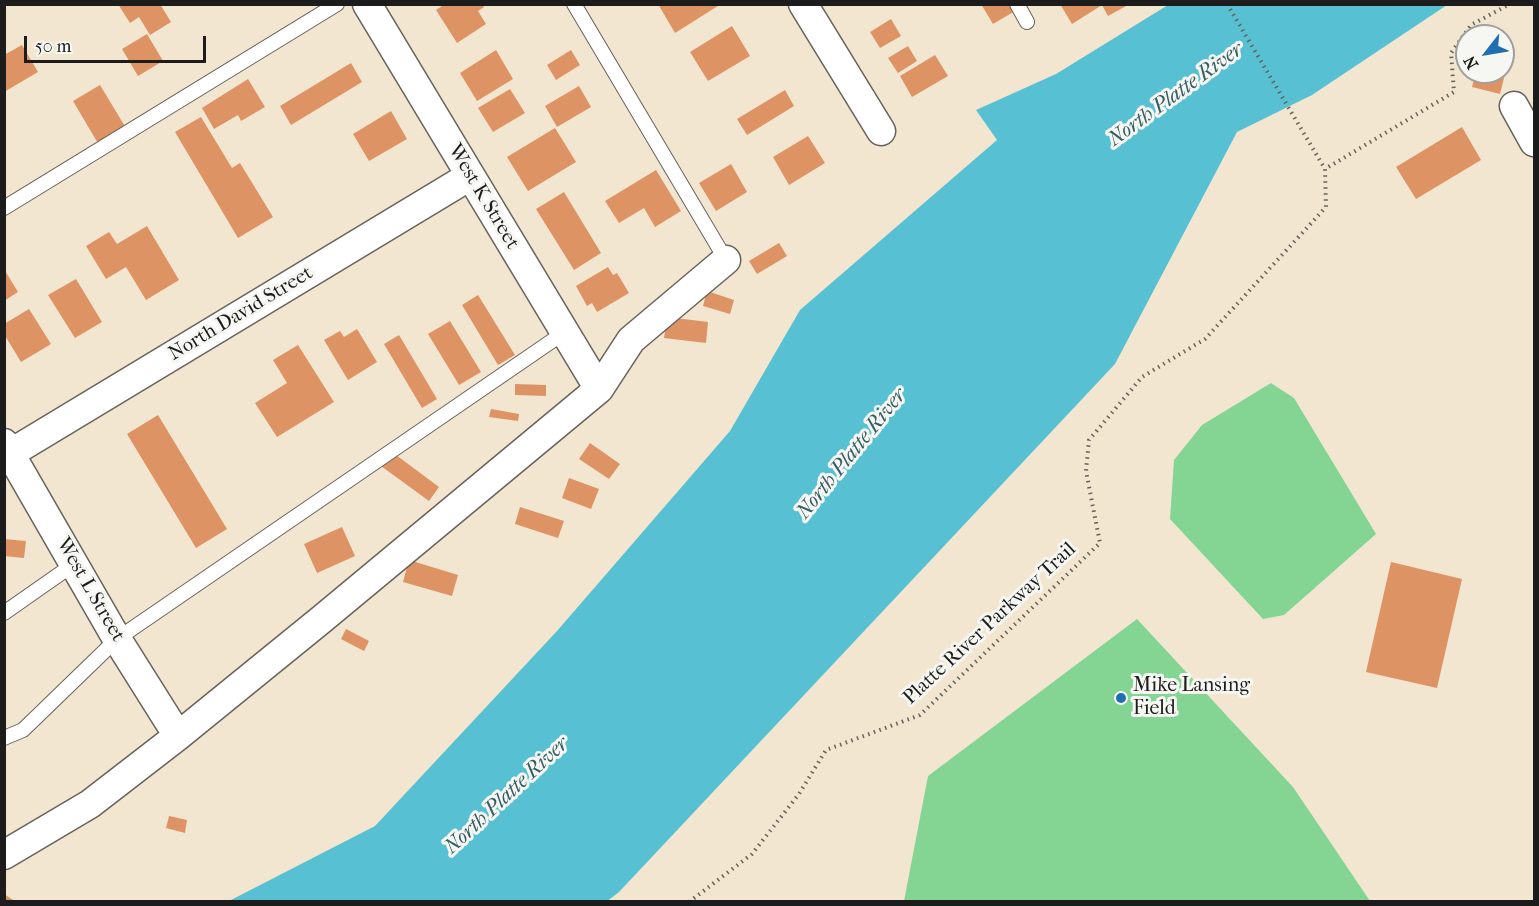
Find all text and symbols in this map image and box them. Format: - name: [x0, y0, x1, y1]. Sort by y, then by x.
- scale bar: [27, 24, 208, 62]
- north arrow: [1455, 24, 1515, 84]
- text: 50 m: [35, 36, 71, 57]
- water label: North Platte River: [1104, 38, 1248, 152]
- text: N: [1460, 52, 1482, 73]
- street label: West K Street: [442, 140, 524, 254]
- street label: North David Street: [165, 261, 317, 367]
- water label: North Platte River: [792, 384, 912, 524]
- street label: West L Street: [51, 534, 129, 646]
- street label: Platte River Parkway Trail: [899, 538, 1081, 710]
- place label: Mike Lansing Field: [1133, 674, 1250, 721]
- marker: Mike Lansing Field: [1114, 691, 1128, 705]
- water label: North Platte River: [440, 732, 574, 860]

